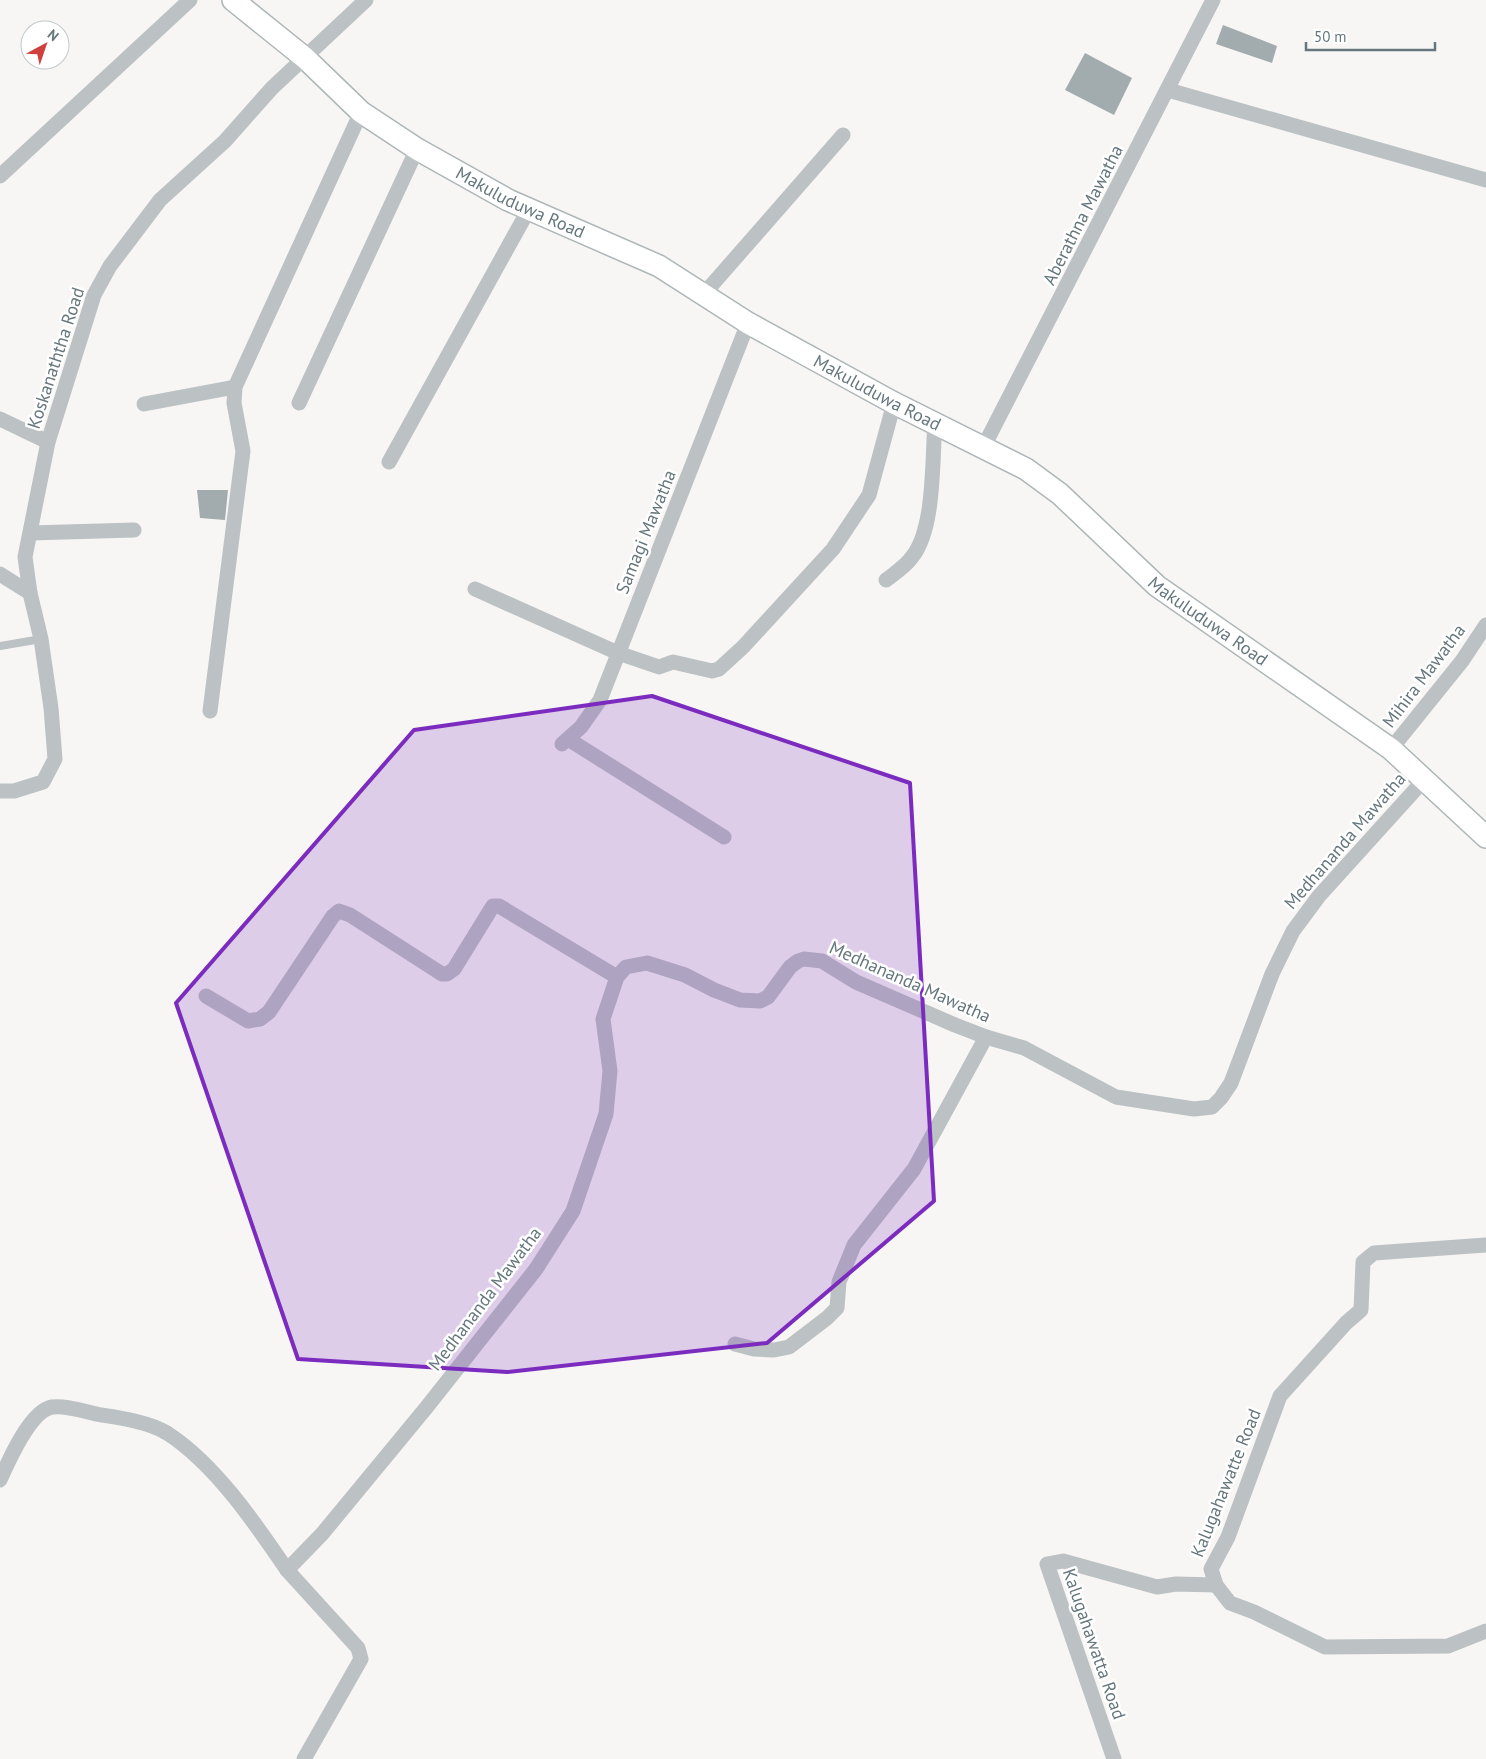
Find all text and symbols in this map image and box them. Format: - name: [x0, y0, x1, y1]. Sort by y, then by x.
- north arrow: [20, 20, 70, 70]
- scale bar: [1306, 20, 1435, 52]
- text: N: [44, 25, 63, 45]
- text: 50 m: [1314, 27, 1347, 46]
- street label: Aberathna Mawatha: [1037, 141, 1128, 289]
- street label: Makuluduwa Road: [452, 161, 589, 243]
- street label: Koskanaththa Road: [22, 284, 89, 431]
- street label: Makuluduwa Road: [810, 349, 945, 436]
- street label: Samagi Mawatha: [610, 467, 681, 597]
- street label: Makuluduwa Road: [1143, 571, 1272, 671]
- street label: Mihira Mawatha: [1377, 619, 1470, 732]
- street label: Medhananda Mawatha: [1279, 767, 1410, 914]
- street label: Medhananda Mawatha: [826, 936, 994, 1027]
- street label: Medhananda Mawatha: [423, 1222, 546, 1375]
- street label: Kalugahawatte Road: [1185, 1405, 1266, 1560]
- street label: Kalugahawatta Road: [1058, 1565, 1131, 1722]

